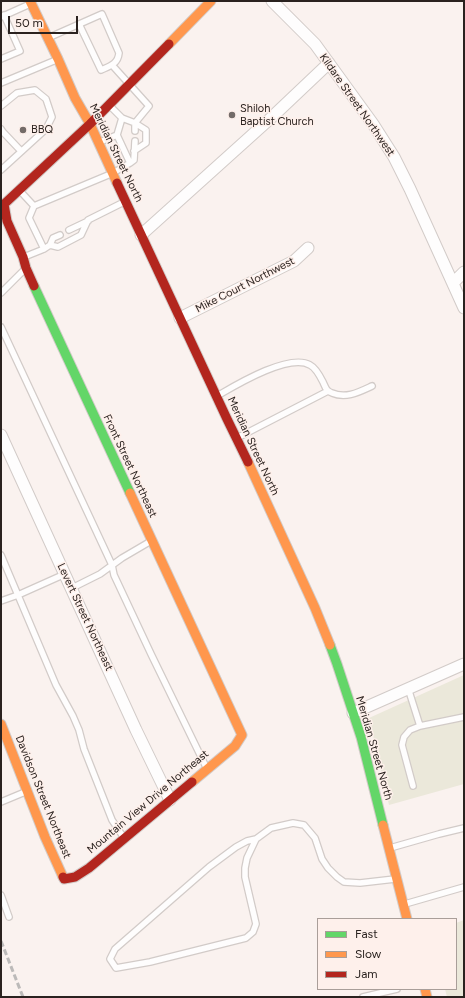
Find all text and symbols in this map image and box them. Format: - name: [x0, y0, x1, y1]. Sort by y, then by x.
- scale bar: [10, 8, 80, 34]
- text: 50 m: [15, 16, 43, 30]
- street label: Kildare Street Northwest: [317, 51, 397, 159]
- street label: Meridian Street North: [87, 102, 145, 204]
- place label: Shiloh Baptist Church: [240, 102, 314, 128]
- marker: Shiloh Baptist Church: [227, 110, 237, 120]
- place label: BBQ: [31, 123, 53, 137]
- marker: BBQ: [18, 125, 28, 135]
- street label: Mike Court Northwest: [193, 254, 297, 316]
- street label: Meridian Street North: [224, 395, 282, 497]
- street label: Front Street Northeast: [100, 412, 160, 520]
- street label: Levert Street Northeast: [54, 561, 116, 673]
- street label: Meridian Street North: [353, 695, 395, 801]
- street label: Davidson Street Northeast: [12, 734, 74, 860]
- street label: Mountain View Drive Northeast: [85, 747, 211, 857]
- legend: [317, 918, 457, 990]
- text: Fast: [355, 927, 378, 941]
- text: Slow: [355, 947, 381, 961]
- text: Jam: [355, 967, 378, 981]

